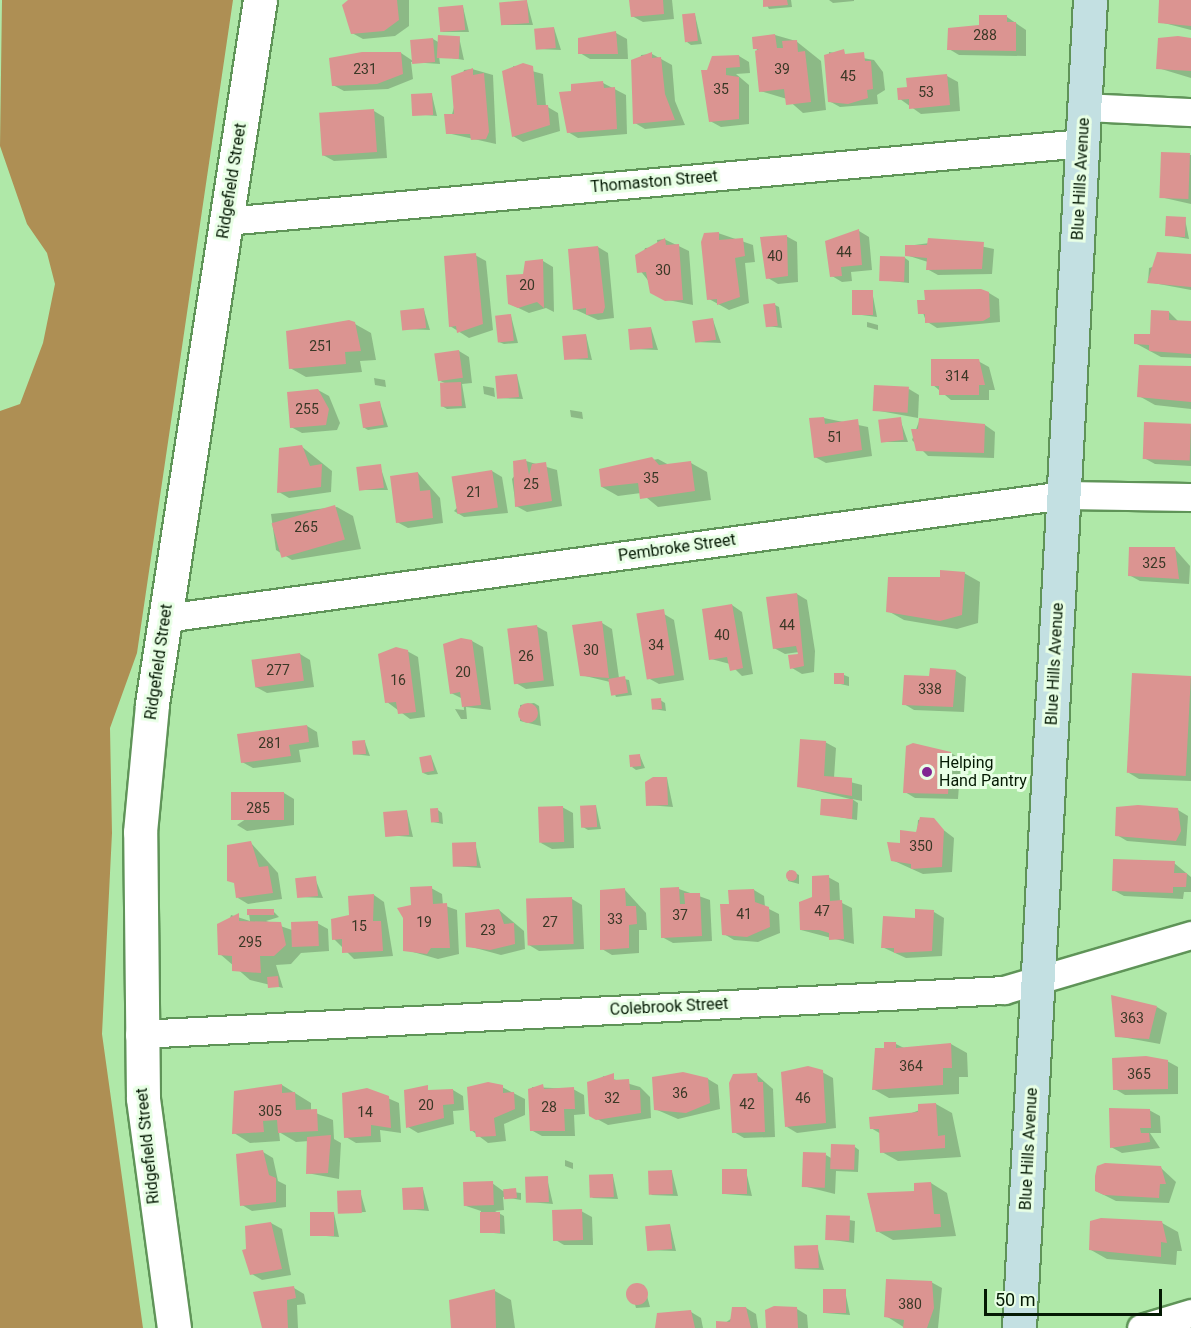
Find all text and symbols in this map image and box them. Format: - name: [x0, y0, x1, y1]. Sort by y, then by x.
- house number: 288: [973, 27, 997, 43]
- house number: 231: [353, 61, 377, 77]
- house number: 39: [774, 61, 790, 77]
- house number: 45: [840, 68, 856, 84]
- house number: 35: [713, 81, 729, 97]
- house number: 53: [918, 84, 934, 100]
- street label: Blue Hills Avenue: [1068, 117, 1094, 241]
- street label: Ridgefield Street: [213, 122, 251, 240]
- street label: Thomaston Street: [590, 167, 718, 197]
- house number: 44: [836, 244, 852, 260]
- house number: 40: [767, 248, 783, 264]
- house number: 30: [655, 262, 671, 278]
- house number: 20: [519, 277, 535, 293]
- house number: 251: [309, 338, 333, 354]
- house number: 314: [945, 368, 969, 384]
- house number: 255: [295, 401, 319, 417]
- house number: 51: [827, 429, 843, 445]
- house number: 35: [643, 470, 659, 486]
- house number: 25: [523, 476, 539, 492]
- house number: 21: [466, 484, 482, 500]
- house number: 265: [294, 519, 318, 535]
- street label: Pembroke Street: [617, 530, 737, 566]
- house number: 325: [1142, 555, 1166, 571]
- street label: Blue Hills Avenue: [1042, 602, 1068, 726]
- street label: Ridgefield Street: [141, 603, 177, 721]
- house number: 44: [779, 617, 795, 633]
- house number: 40: [714, 627, 730, 643]
- house number: 34: [648, 637, 664, 653]
- house number: 30: [583, 642, 599, 658]
- house number: 26: [518, 648, 534, 664]
- house number: 277: [266, 662, 290, 678]
- house number: 20: [455, 664, 471, 680]
- house number: 16: [390, 672, 406, 688]
- house number: 338: [918, 681, 942, 697]
- house number: 281: [258, 735, 282, 751]
- place label: Helping Hand Pantry: [939, 753, 1027, 791]
- marker: Helping Hand Pantry: [920, 765, 934, 779]
- house number: 285: [246, 800, 270, 816]
- house number: 350: [909, 838, 933, 854]
- house number: 47: [814, 903, 830, 919]
- house number: 41: [736, 906, 752, 922]
- house number: 37: [672, 907, 688, 923]
- house number: 33: [607, 911, 623, 927]
- house number: 19: [416, 914, 432, 930]
- house number: 27: [542, 914, 558, 930]
- house number: 15: [351, 918, 367, 934]
- house number: 23: [480, 922, 496, 938]
- house number: 295: [238, 934, 262, 950]
- street label: Colebrook Street: [609, 994, 729, 1020]
- house number: 363: [1120, 1010, 1144, 1026]
- house number: 364: [899, 1058, 923, 1074]
- house number: 365: [1127, 1066, 1151, 1082]
- house number: 36: [672, 1085, 688, 1101]
- street label: Ridgefield Street: [132, 1087, 164, 1205]
- street label: Blue Hills Avenue: [1016, 1087, 1042, 1211]
- house number: 32: [604, 1090, 620, 1106]
- house number: 46: [795, 1090, 811, 1106]
- house number: 42: [739, 1096, 755, 1112]
- house number: 20: [418, 1097, 434, 1113]
- house number: 28: [541, 1099, 557, 1115]
- house number: 305: [258, 1103, 282, 1119]
- house number: 14: [357, 1104, 373, 1120]
- scale bar: [987, 1277, 1166, 1315]
- text: 50 m: [995, 1289, 1035, 1310]
- house number: 380: [898, 1296, 922, 1312]

